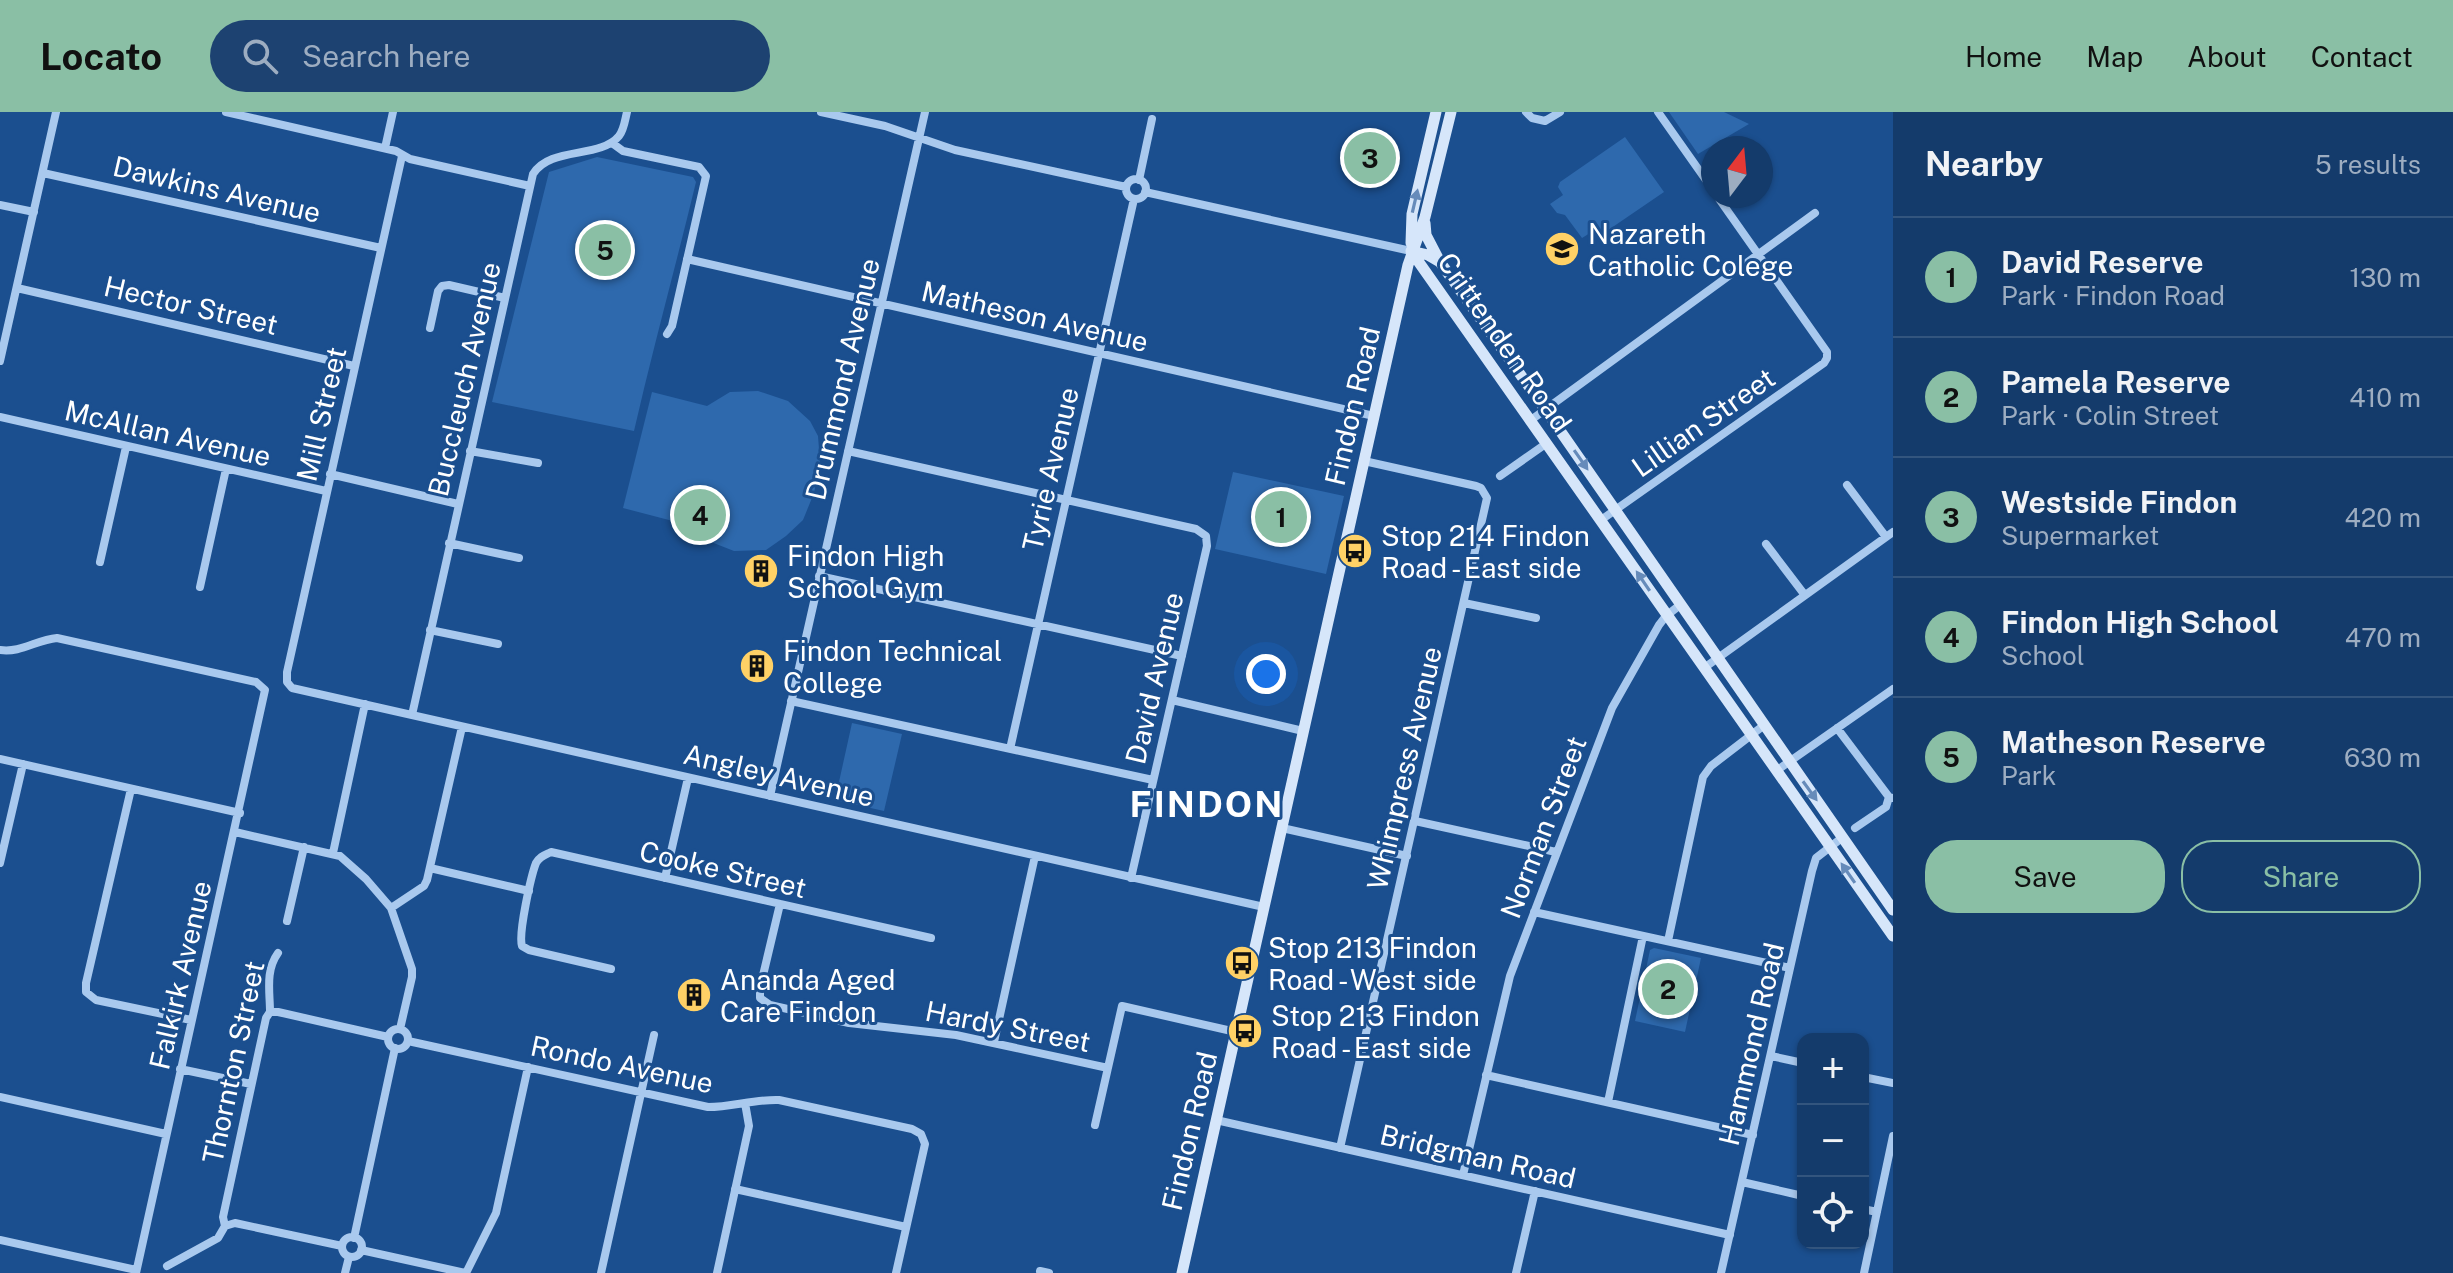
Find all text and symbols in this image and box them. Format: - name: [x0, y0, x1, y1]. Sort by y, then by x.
- search box: [210, 20, 770, 92]
- text: Locato: [40, 34, 162, 79]
- icon: search: [238, 34, 282, 78]
- text: Search here: [302, 38, 470, 74]
- text: Home: [1965, 40, 2042, 73]
- text: Map: [2086, 40, 2143, 73]
- text: About: [2187, 40, 2267, 73]
- text: Contact: [2311, 40, 2413, 73]
- pin: 3: [1344, 128, 1396, 188]
- north arrow: [1701, 136, 1773, 208]
- text: Nearby: [1925, 144, 2043, 184]
- street label: Dawkins Avenue: [110, 149, 324, 229]
- text: 5 results: [2315, 149, 2421, 180]
- one-way arrow: [1409, 189, 1422, 214]
- place label: Nazareth Catholic Colege: [1588, 217, 1793, 282]
- pin: 5: [579, 220, 631, 280]
- school or university icon: Nazareth Catholic Colege: [1543, 230, 1581, 268]
- text: David Reserve: [2001, 244, 2204, 280]
- street label: Crittenden Road: [1431, 246, 1579, 438]
- street label: Drummond Avenue: [798, 255, 886, 503]
- street label: Buccleuch Avenue: [421, 259, 507, 499]
- text: 1: [1945, 262, 1957, 293]
- text: 130 m: [2349, 262, 2421, 293]
- street label: Hector Street: [101, 269, 281, 341]
- street label: Matheson Avenue: [918, 274, 1152, 358]
- text: Park · Findon Road: [2001, 280, 2225, 311]
- street label: Findon Road: [1318, 324, 1386, 488]
- street label: Mill Street: [290, 344, 352, 484]
- street label: Lillian Street: [1625, 361, 1781, 483]
- text: Pamela Reserve: [2001, 364, 2231, 400]
- text: 2: [1943, 382, 1959, 413]
- text: 410 m: [2349, 382, 2421, 413]
- street label: Tyrie Avenue: [1015, 384, 1085, 554]
- street label: McAllan Avenue: [62, 393, 274, 473]
- text: Park · Colin Street: [2001, 400, 2219, 431]
- one-way arrow: [1573, 449, 1588, 470]
- text: Westside Findon: [2001, 484, 2237, 520]
- pin: 4: [674, 485, 726, 545]
- pin: 1: [1255, 487, 1307, 547]
- text: 3: [1942, 502, 1960, 533]
- text: 420 m: [2344, 502, 2421, 533]
- place label: Stop 214 Findon Road - East side: [1381, 519, 1590, 584]
- text: Supermarket: [2001, 520, 2159, 551]
- bus stop icon: Stop 214 Findon Road - East side: [1336, 532, 1374, 570]
- place label: Findon High School Gym: [787, 539, 944, 604]
- building icon: Findon High School Gym: [742, 552, 780, 590]
- one-way arrow: [1635, 571, 1650, 592]
- street label: David Avenue: [1118, 589, 1190, 767]
- text: Findon High School: [2001, 604, 2279, 640]
- text: 4: [1942, 622, 1960, 653]
- text: 470 m: [2345, 622, 2421, 653]
- place label: Findon Technical College: [783, 634, 1002, 699]
- text: School: [2001, 640, 2085, 671]
- street label: Whimpress Avenue: [1360, 643, 1448, 893]
- building icon: Findon Technical College: [738, 647, 776, 685]
- your location: [1246, 654, 1286, 694]
- text: Matheson Reserve: [2001, 724, 2266, 760]
- street label: Norman Street: [1493, 731, 1593, 923]
- street label: Angley Avenue: [680, 737, 878, 813]
- text: 5: [1942, 742, 1960, 773]
- text: 630 m: [2344, 742, 2421, 773]
- text: Park: [2001, 760, 2056, 791]
- one-way arrow: [1801, 781, 1817, 802]
- district label: FINDON: [1130, 783, 1284, 825]
- street label: Cooke Street: [636, 834, 810, 904]
- button: Save: [1925, 840, 2165, 913]
- button: Share: [2181, 840, 2421, 913]
- one-way arrow: [1841, 862, 1856, 883]
- street label: Falkirk Avenue: [142, 877, 218, 1073]
- place label: Stop 213 Findon Road - West side: [1268, 931, 1477, 996]
- street label: Hammond Road: [1712, 939, 1790, 1149]
- bus stop icon: Stop 213 Findon Road - West side: [1223, 944, 1261, 982]
- street label: Thornton Street: [195, 958, 271, 1166]
- pin: 2: [1642, 959, 1694, 1019]
- place label: Ananda Aged Care Findon: [720, 963, 896, 1028]
- building icon: Ananda Aged Care Findon: [675, 976, 713, 1014]
- street label: Hardy Street: [923, 994, 1093, 1058]
- place label: Stop 213 Findon Road - East side: [1271, 999, 1480, 1064]
- bus stop icon: Stop 213 Findon Road - East side: [1226, 1012, 1264, 1050]
- street label: Rondo Avenue: [528, 1029, 716, 1099]
- map controls: [1797, 1033, 1869, 1249]
- button: +: [1797, 1033, 1869, 1105]
- street label: Findon Road: [1155, 1049, 1223, 1213]
- button: −: [1797, 1105, 1869, 1177]
- street label: Bridgman Road: [1377, 1117, 1579, 1195]
- button: locate: [1797, 1177, 1869, 1249]

